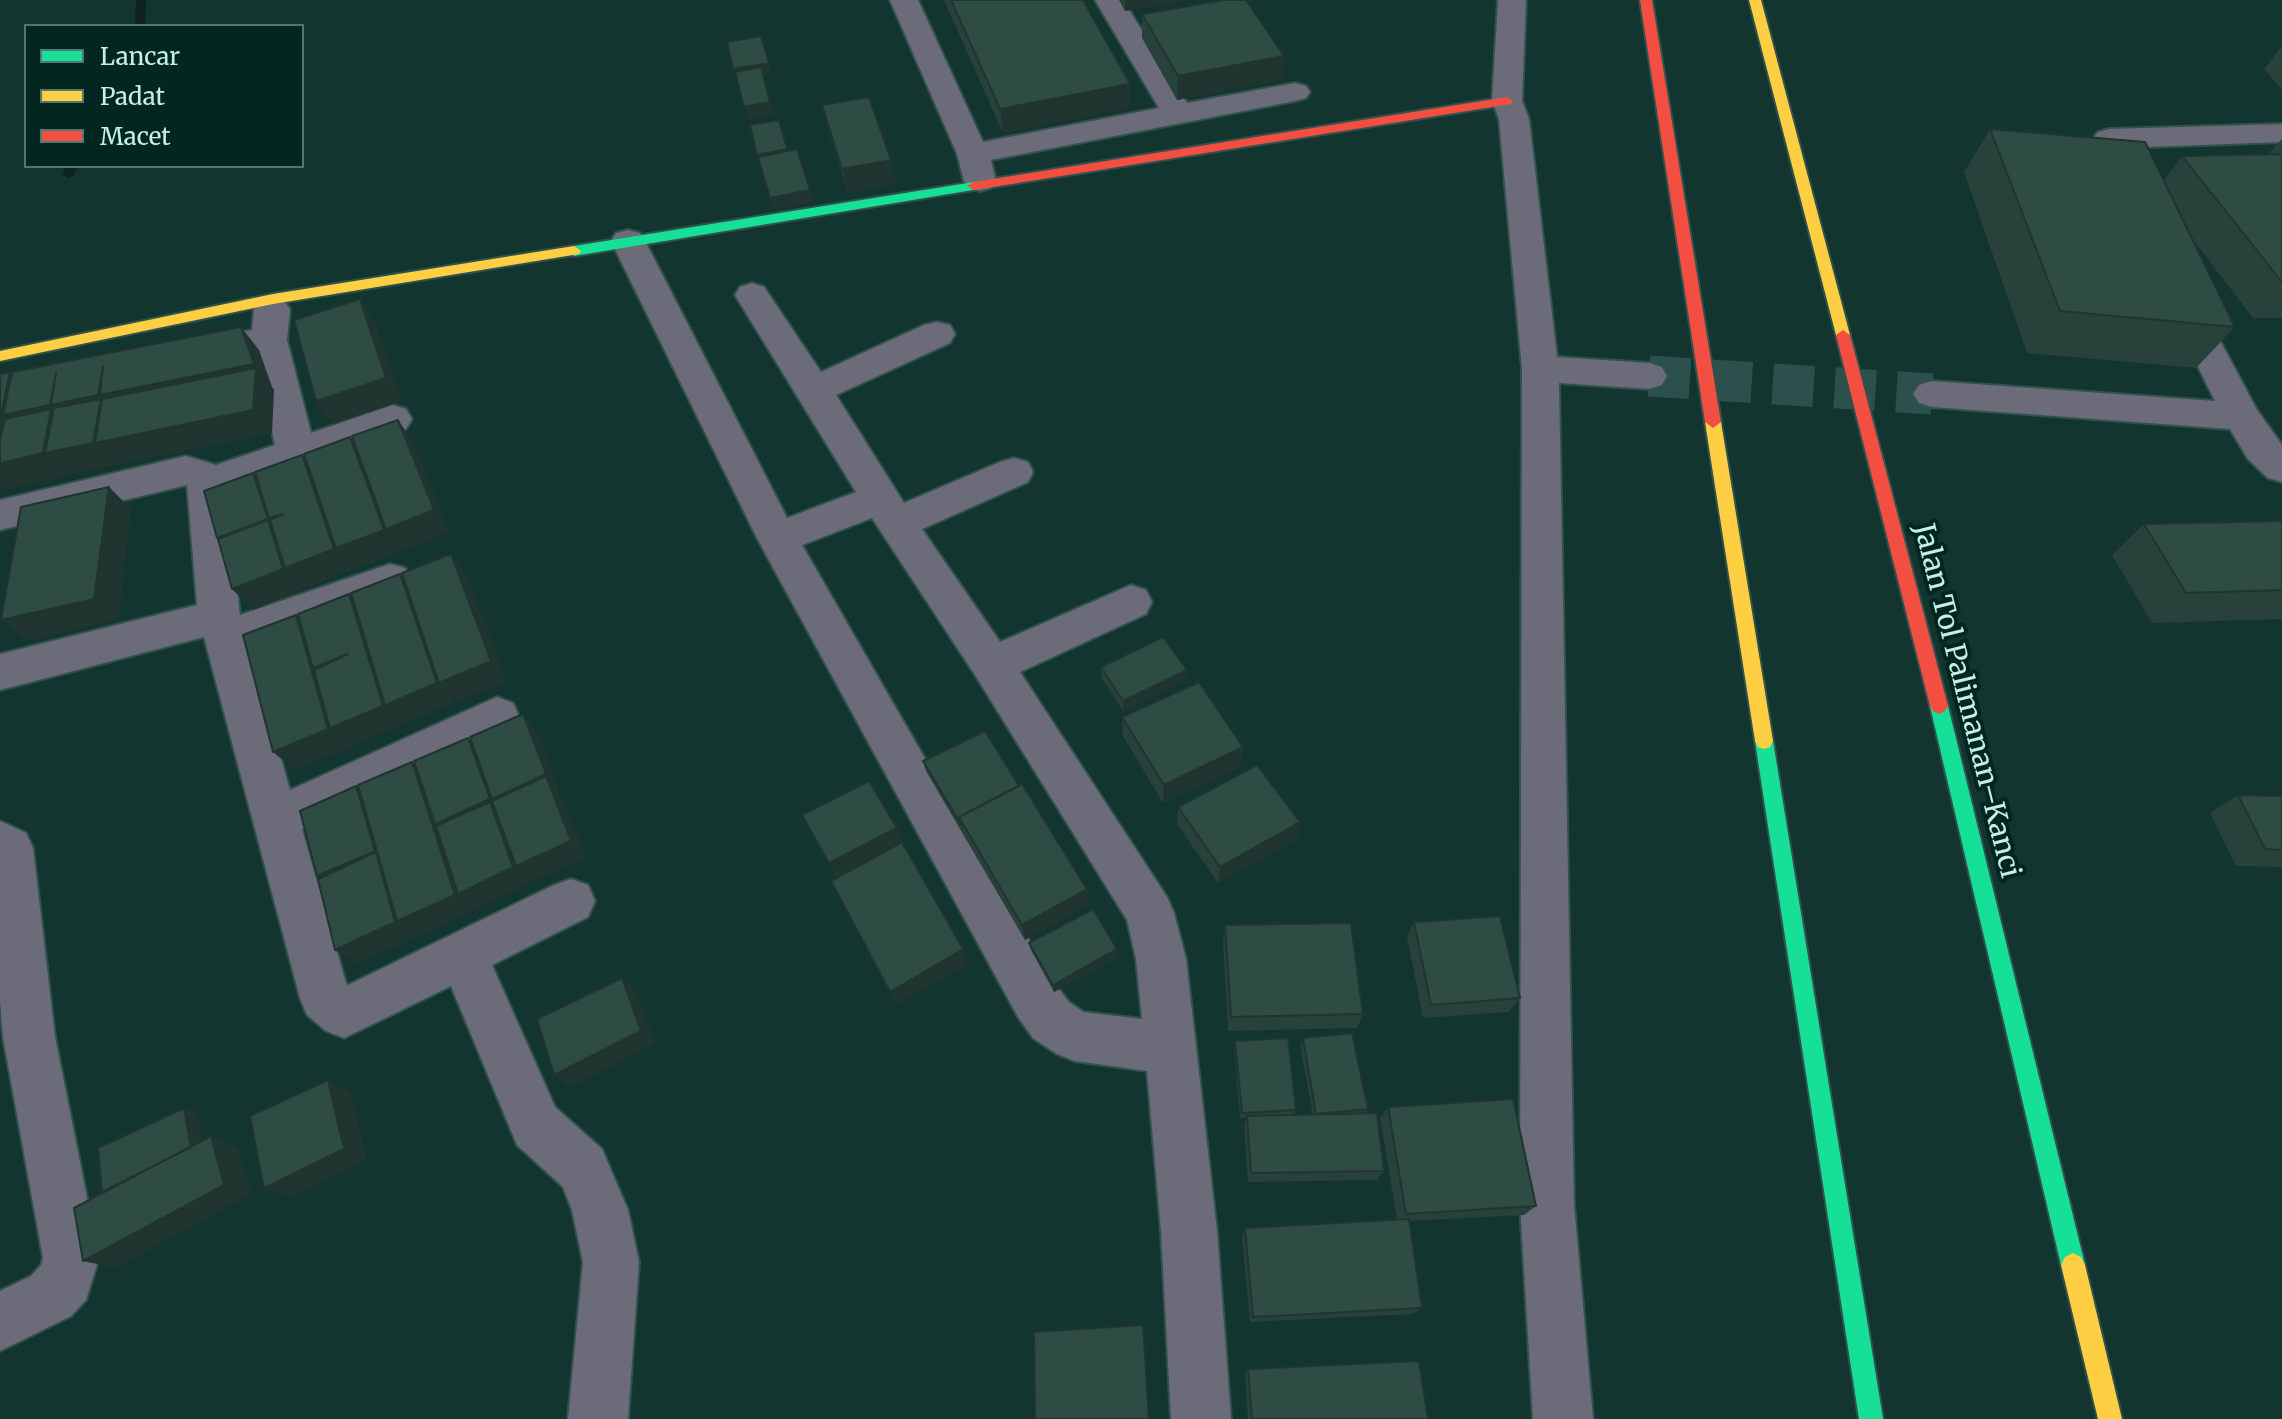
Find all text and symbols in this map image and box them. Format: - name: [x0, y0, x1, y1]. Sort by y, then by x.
- legend: [24, 24, 304, 168]
- text: Lancar: [100, 41, 180, 72]
- text: Padat: [100, 81, 165, 112]
- text: Macet: [100, 121, 171, 152]
- street label: Jalan Tol Palimanan–Kanci: [1906, 520, 2026, 882]

